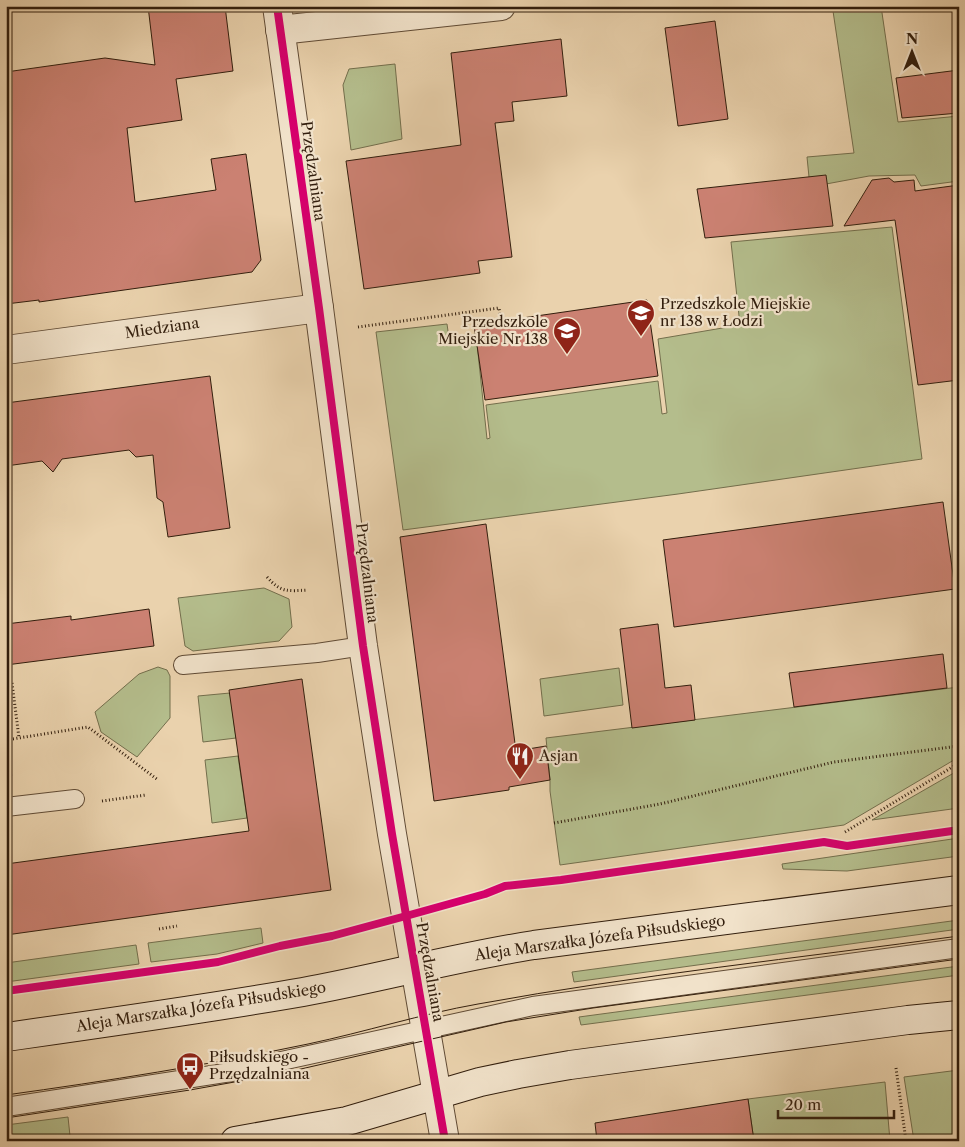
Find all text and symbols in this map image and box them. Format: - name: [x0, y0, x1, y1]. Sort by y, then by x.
- north arrow: [888, 28, 938, 78]
- text: N: [906, 30, 918, 48]
- street label: Przędzalniana: [297, 120, 330, 222]
- place label: Przedszkole Miejskie nr 138 w Łodzi: [660, 294, 810, 330]
- school or university icon: Przedszkole Miejskie nr 138 w Łodzi: [626, 298, 656, 337]
- place label: Przedszkole Miejskie Nr 138: [438, 312, 548, 348]
- street label: Miedziana: [124, 313, 200, 342]
- school or university icon: Przedszkole Miejskie Nr 138: [552, 316, 582, 355]
- street label: Przędzalniana: [352, 522, 383, 624]
- restaurant icon: Asjan: [505, 741, 535, 780]
- place label: Asjan: [538, 746, 579, 765]
- street label: Aleja Marszałka Józefa Piłsudskiego: [472, 911, 726, 965]
- street label: Przędzalniana: [412, 921, 449, 1023]
- street label: Aleja Marszałka Józefa Piłsudskiego: [74, 977, 327, 1036]
- place label: Piłsudskiego - Przędzalniana: [209, 1047, 310, 1083]
- bus stop icon: Piłsudskiego - Przędzalniana: [175, 1051, 205, 1090]
- scale bar: [778, 1087, 894, 1119]
- text: 20 m: [785, 1095, 821, 1114]

